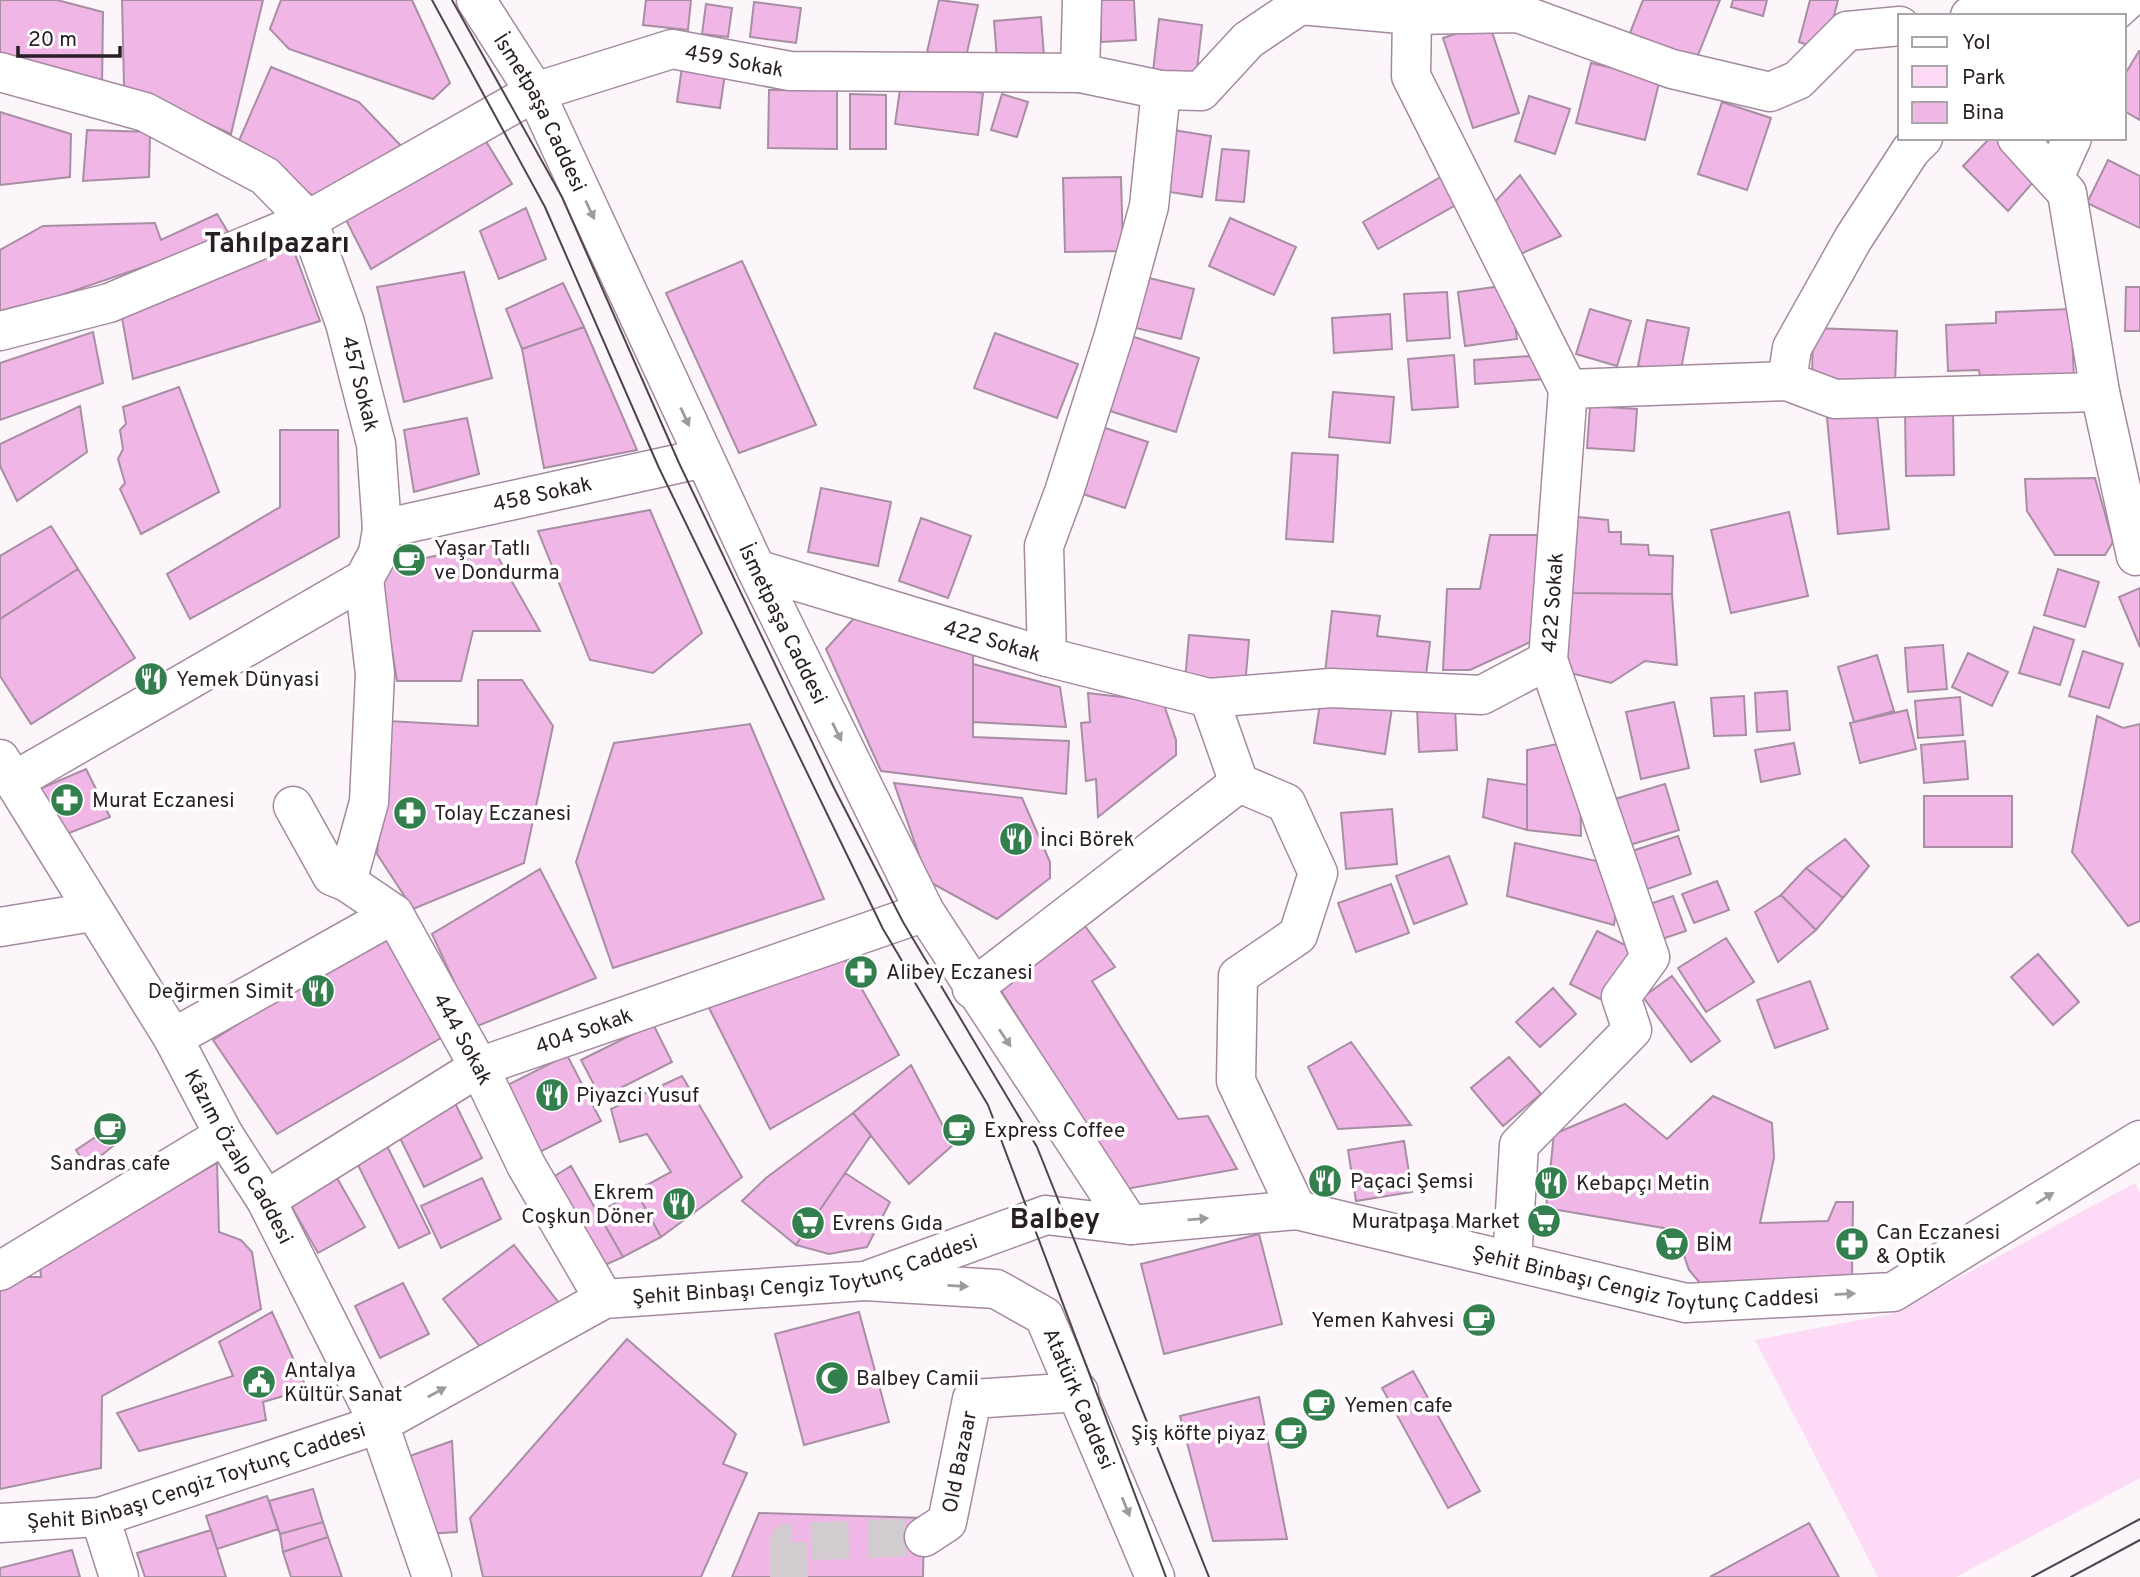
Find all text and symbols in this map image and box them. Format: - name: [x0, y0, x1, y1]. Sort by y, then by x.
- scale bar: [18, 14, 119, 58]
- legend: [1898, 14, 2126, 140]
- text: 20 m: [28, 27, 77, 54]
- street label: İsmetpaşa Caddesi: [486, 29, 591, 197]
- text: Yol: [1962, 30, 1991, 57]
- street label: 459 Sokak: [683, 40, 786, 85]
- text: Park: [1962, 65, 2005, 92]
- text: Bina: [1962, 100, 2004, 127]
- one-way arrow: [584, 200, 596, 220]
- district label: Tahılpazarı: [204, 227, 350, 263]
- street label: 457 Sokak: [334, 333, 384, 435]
- one-way arrow: [679, 407, 691, 427]
- street label: 458 Sokak: [490, 471, 595, 519]
- place label: Yaşar Tatlı ve Dondurma: [434, 536, 560, 587]
- street label: İsmetpaşa Caddesi: [731, 540, 832, 709]
- cafe icon: Yaşar Tatlı ve Dondurma: [390, 541, 428, 579]
- street label: 422 Sokak: [1537, 552, 1571, 654]
- street label: 422 Sokak: [940, 614, 1044, 669]
- restaurant icon: Yemek Dünyasi: [132, 660, 170, 698]
- place label: Yemek Dünyasi: [176, 667, 319, 694]
- one-way arrow: [831, 722, 842, 742]
- pharmacy icon: Murat Eczanesi: [48, 781, 86, 819]
- place label: Murat Eczanesi: [92, 788, 235, 815]
- pharmacy icon: Tolay Eczanesi: [391, 794, 429, 832]
- place label: Tolay Eczanesi: [434, 801, 571, 828]
- restaurant icon: İnci Börek: [997, 820, 1035, 858]
- place label: İnci Börek: [1040, 827, 1135, 854]
- pharmacy icon: Alibey Eczanesi: [842, 953, 880, 991]
- place label: Alibey Eczanesi: [886, 960, 1033, 987]
- restaurant icon: Değirmen Simit: [299, 972, 337, 1010]
- place label: Değirmen Simit: [148, 979, 294, 1006]
- street label: 444 Sokak: [426, 989, 498, 1090]
- street label: 404 Sokak: [532, 1003, 636, 1061]
- one-way arrow: [998, 1029, 1011, 1048]
- street label: Kâzım Özalp Caddesi: [177, 1065, 298, 1249]
- restaurant icon: Piyazci Yusuf: [533, 1076, 571, 1114]
- place label: Piyazci Yusuf: [576, 1083, 699, 1110]
- cafe icon: Sandras cafe: [91, 1110, 129, 1148]
- cafe icon: Express Coffee: [940, 1111, 978, 1149]
- place label: Express Coffee: [984, 1118, 1125, 1145]
- place label: Sandras cafe: [50, 1151, 170, 1178]
- restaurant icon: Paçaci Şemsi: [1306, 1162, 1344, 1200]
- restaurant icon: Kebapçı Metin: [1532, 1164, 1570, 1202]
- place label: Paçaci Şemsi: [1350, 1169, 1473, 1196]
- place label: Kebapçı Metin: [1576, 1171, 1710, 1198]
- place label: Ekrem Coşkun Döner: [521, 1180, 654, 1231]
- restaurant icon: Ekrem Coşkun Döner: [660, 1185, 698, 1223]
- one-way arrow: [2036, 1192, 2055, 1204]
- supermarket icon: Muratpaşa Market: [1525, 1202, 1563, 1240]
- district label: Balbey: [1010, 1203, 1100, 1239]
- supermarket icon: Evrens Gıda: [789, 1204, 827, 1242]
- place label: Muratpaşa Market: [1352, 1209, 1520, 1236]
- place label: Evrens Gıda: [832, 1211, 943, 1238]
- one-way arrow: [1187, 1213, 1209, 1224]
- place label: Can Eczanesi & Optik: [1876, 1220, 2000, 1271]
- supermarket icon: BİM: [1653, 1225, 1691, 1263]
- pharmacy icon: Can Eczanesi & Optik: [1833, 1225, 1871, 1263]
- street label: Şehit Binbaşı Cengiz Toytunç Caddesi: [631, 1229, 982, 1312]
- place label: BİM: [1696, 1232, 1732, 1259]
- street label: Şehit Binbaşı Cengiz Toytunç Caddesi: [1469, 1240, 1820, 1318]
- one-way arrow: [947, 1281, 969, 1292]
- one-way arrow: [1834, 1289, 1856, 1300]
- cafe icon: Yemen Kahvesi: [1460, 1301, 1498, 1339]
- place label: Yemen Kahvesi: [1311, 1308, 1454, 1335]
- street label: Atatürk Caddesi: [1036, 1324, 1120, 1474]
- place label: Antalya Kültür Sanat: [284, 1358, 402, 1409]
- mosque icon: Balbey Camii: [813, 1359, 851, 1397]
- public building icon: Antalya Kültür Sanat: [240, 1363, 278, 1401]
- place label: Balbey Camii: [856, 1366, 979, 1393]
- one-way arrow: [427, 1386, 446, 1398]
- cafe icon: Yemen cafe: [1300, 1386, 1338, 1424]
- place label: Yemen cafe: [1344, 1393, 1452, 1420]
- street label: Old Bazaar: [937, 1408, 984, 1516]
- cafe icon: Şiş köfte piyaz: [1272, 1414, 1310, 1452]
- street label: Şehit Binbaşı Cengiz Toytunç Caddesi: [26, 1417, 369, 1536]
- place label: Şiş köfte piyaz: [1131, 1421, 1266, 1448]
- one-way arrow: [1120, 1496, 1131, 1517]

